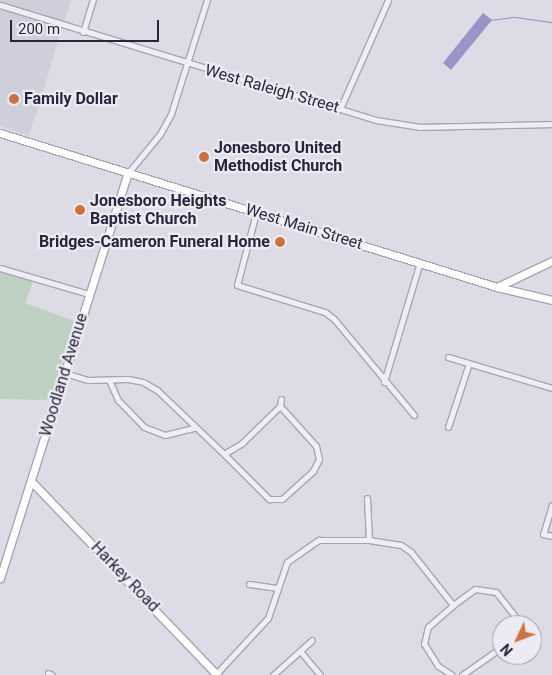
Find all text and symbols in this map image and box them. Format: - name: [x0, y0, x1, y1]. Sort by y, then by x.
- scale bar: [12, 10, 161, 42]
- text: 200 m: [18, 20, 60, 38]
- street label: West Raleigh Street: [203, 61, 341, 117]
- place label: Family Dollar: [24, 89, 118, 109]
- marker: Family Dollar: [8, 93, 20, 105]
- place label: Jonesboro United Methodist Church: [214, 138, 342, 176]
- marker: Jonesboro United Methodist Church: [198, 151, 210, 163]
- place label: Jonesboro Heights Baptist Church: [90, 191, 226, 229]
- street label: West Main Street: [243, 200, 365, 254]
- marker: Jonesboro Heights Baptist Church: [74, 204, 86, 216]
- place label: Bridges-Cameron Funeral Home: [39, 232, 270, 252]
- marker: Bridges-Cameron Funeral Home: [274, 236, 286, 248]
- street label: Woodland Avenue: [36, 311, 92, 439]
- street label: Harkey Road: [87, 538, 163, 616]
- north arrow: [492, 615, 542, 665]
- text: N: [498, 640, 516, 659]

